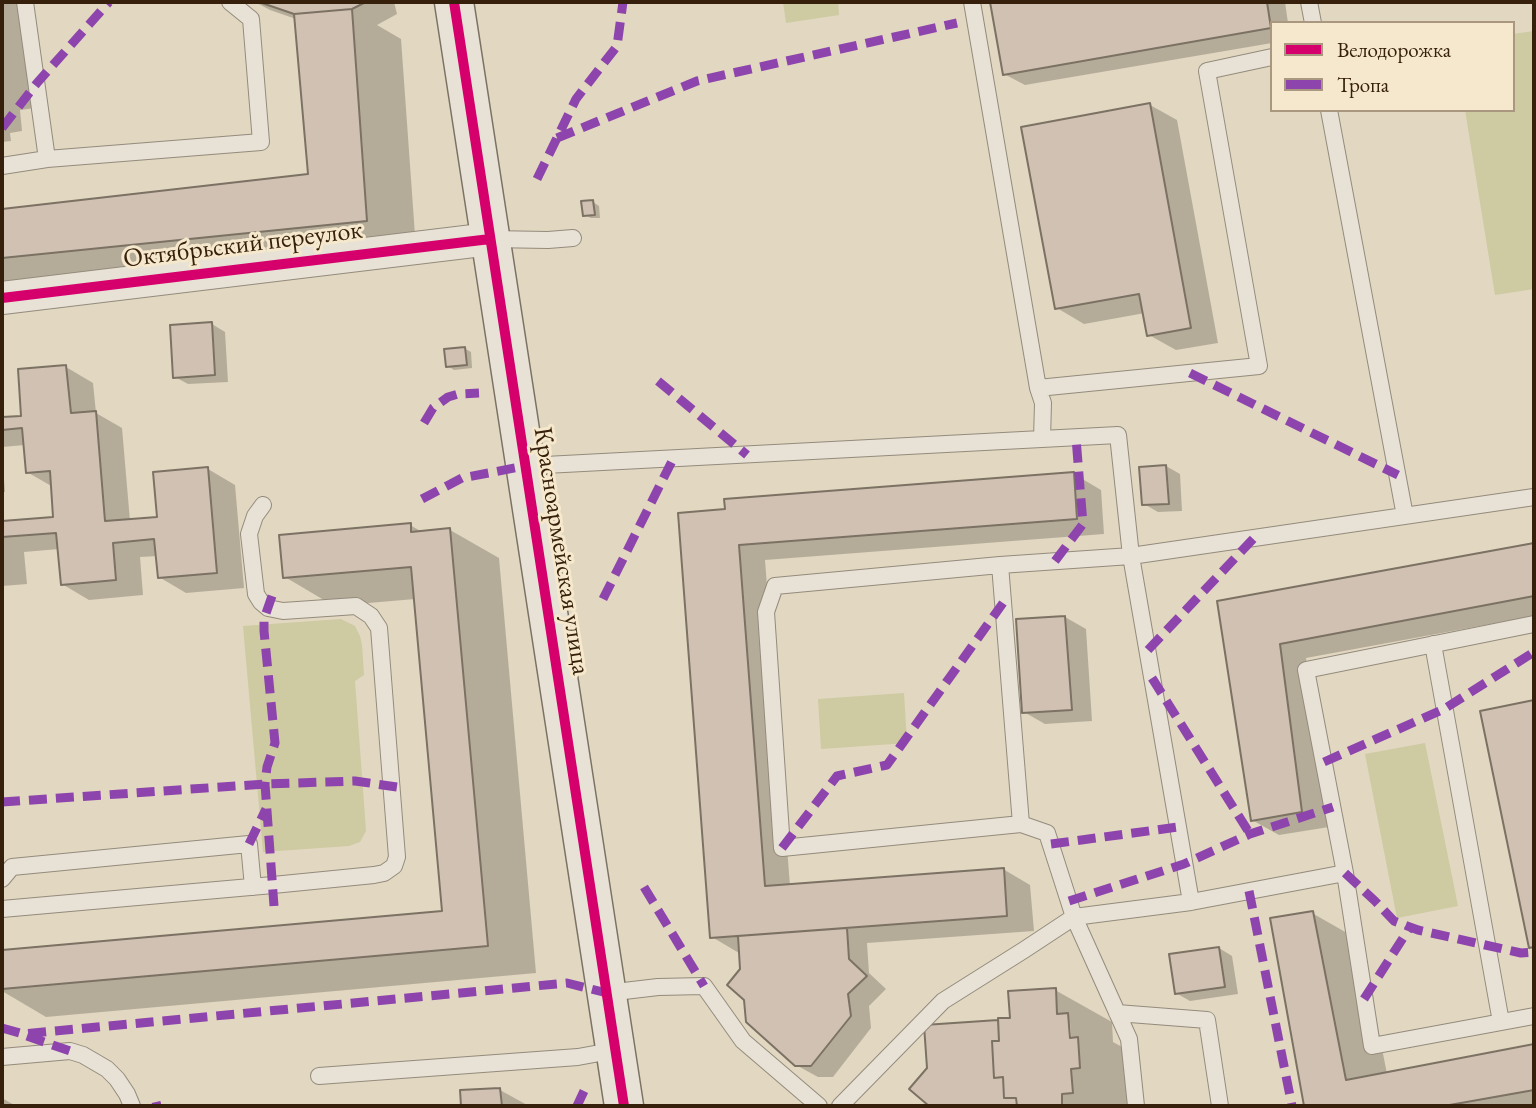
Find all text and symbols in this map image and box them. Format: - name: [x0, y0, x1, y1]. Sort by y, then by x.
- legend: [1270, 21, 1515, 112]
- text: Велодорожка: [1337, 36, 1451, 63]
- text: Тропа: [1337, 71, 1389, 98]
- street label: Октябрьский переулок: [122, 215, 364, 275]
- street label: Красноармейская улица: [526, 425, 596, 677]

